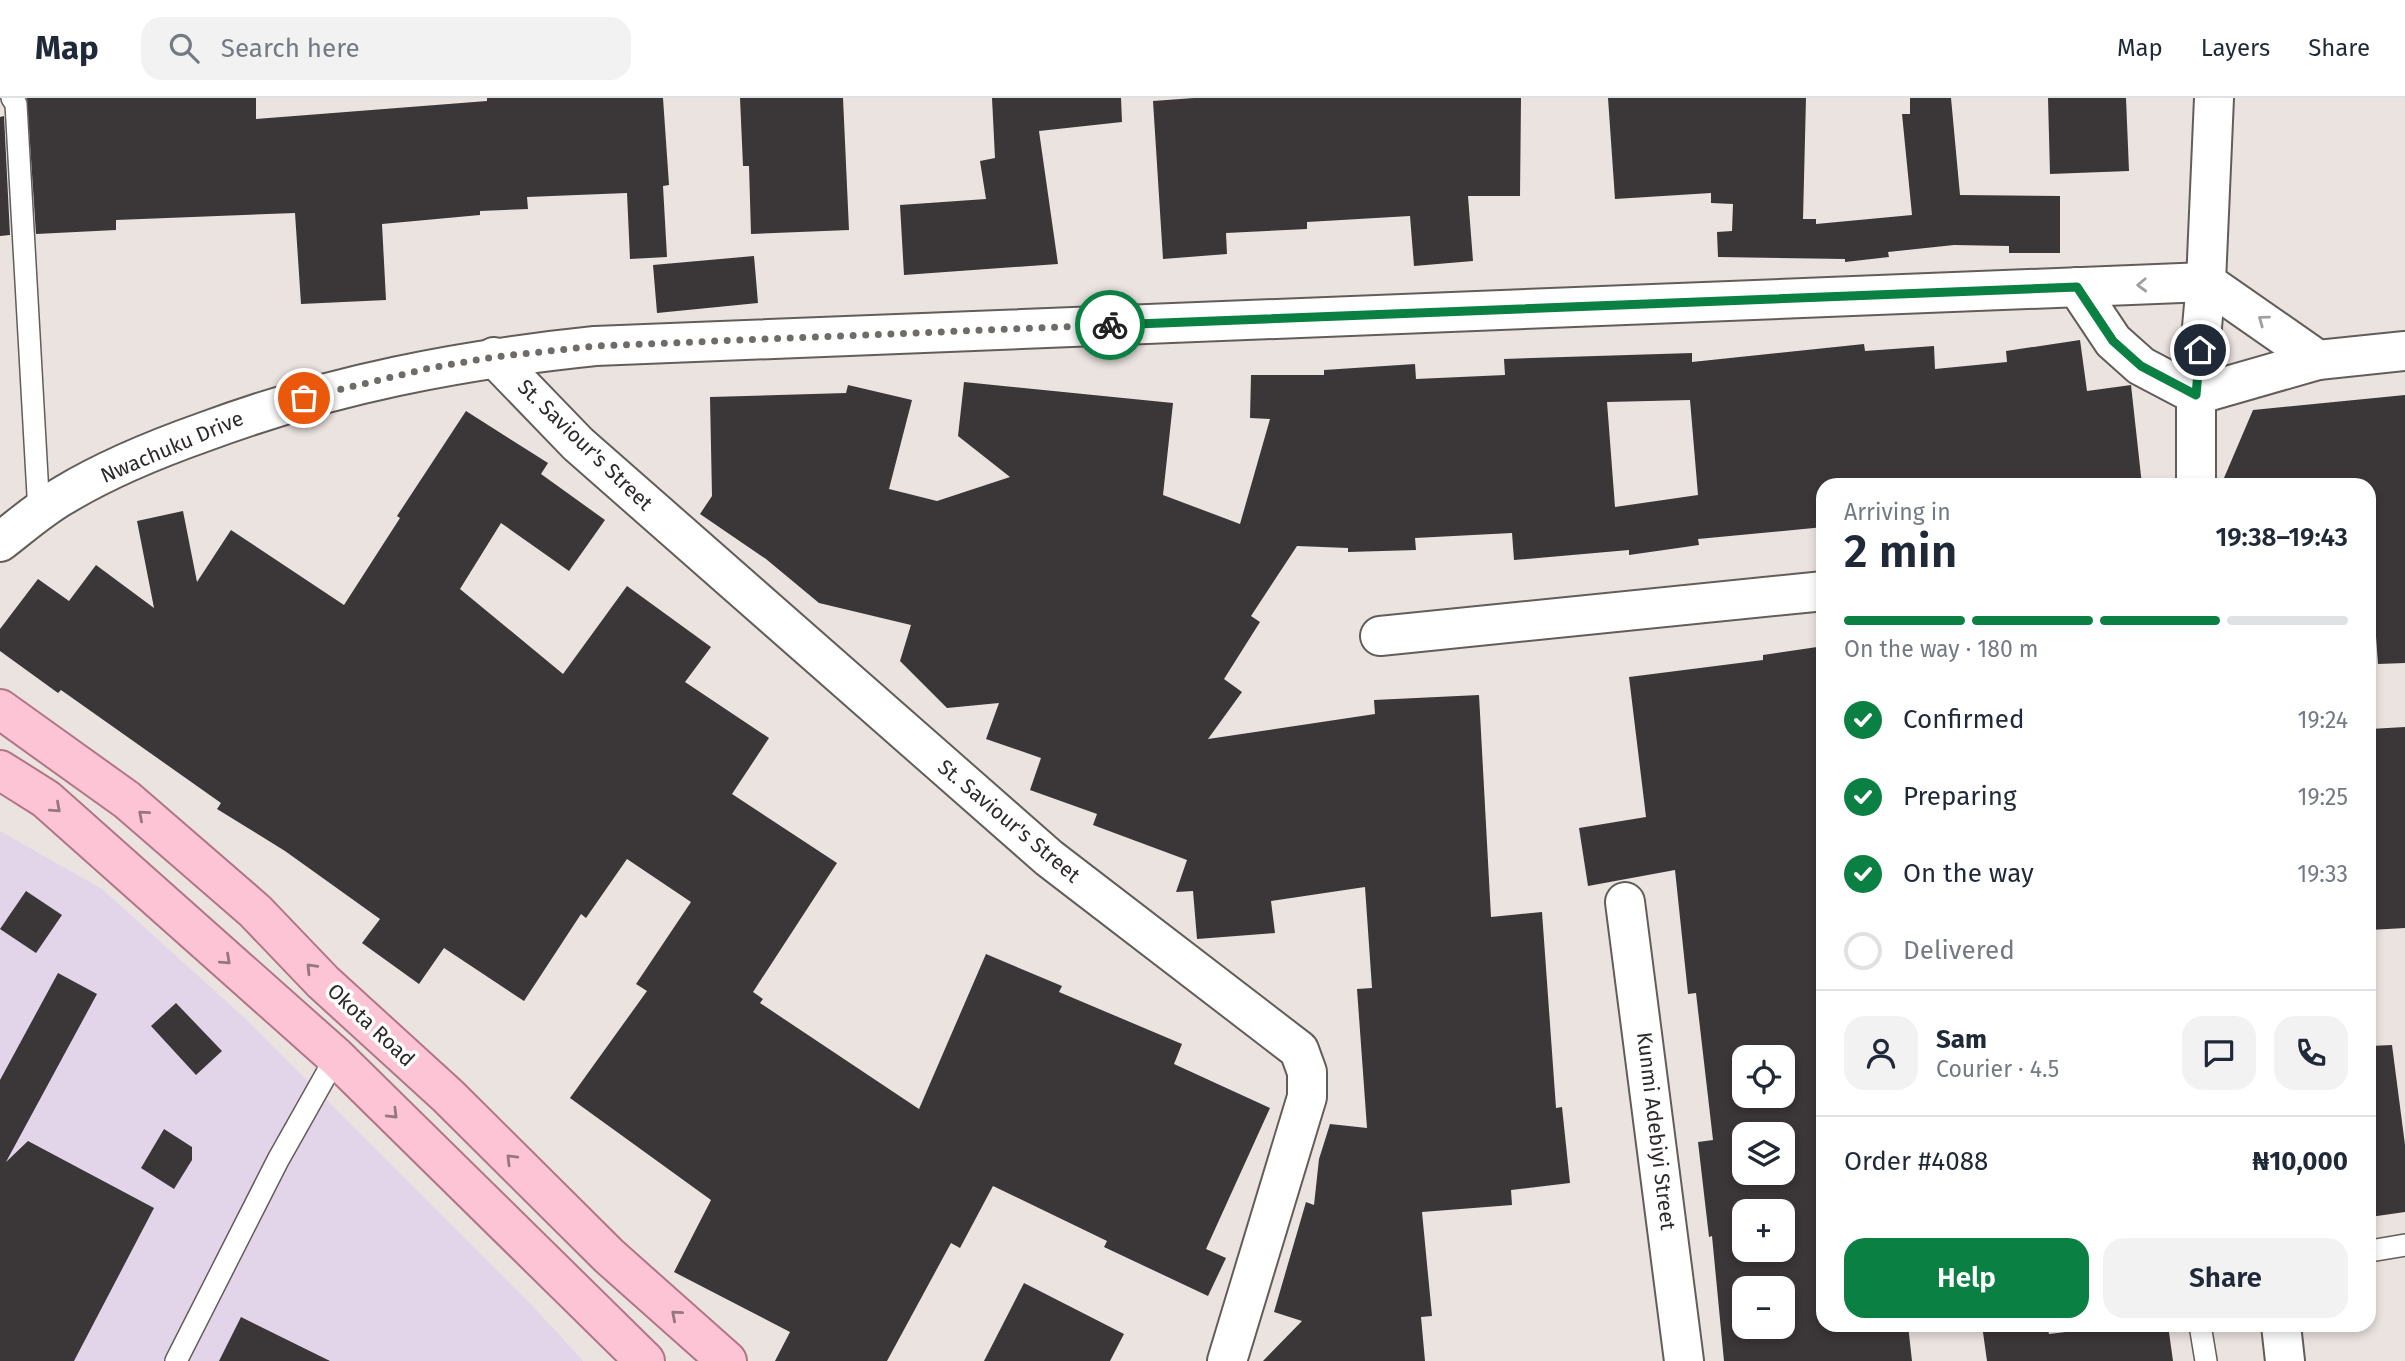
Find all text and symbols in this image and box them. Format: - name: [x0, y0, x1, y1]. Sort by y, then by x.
- search box: [141, 17, 631, 80]
- text: Map: [35, 28, 99, 68]
- icon: search: [165, 29, 203, 67]
- text: Search here: [221, 33, 360, 64]
- text: Map: [2117, 34, 2163, 62]
- text: Layers: [2201, 34, 2270, 62]
- text: Share: [2308, 34, 2370, 62]
- one-way arrow: [2136, 277, 2147, 292]
- courier: [1075, 290, 1145, 360]
- icon: bike: [1091, 306, 1129, 344]
- one-way arrow: [2258, 315, 2271, 328]
- pin: [2170, 320, 2230, 380]
- icon: home: [2181, 331, 2219, 369]
- pin: [274, 368, 334, 428]
- street label: St. Saviour's Street: [512, 374, 658, 516]
- icon: bag: [285, 379, 323, 417]
- street label: Nwachuku Drive: [97, 405, 247, 489]
- text: Arriving in: [1844, 498, 1951, 526]
- text: 19:38–19:43: [2215, 522, 2348, 553]
- text: 2 min: [1844, 524, 1957, 579]
- text: On the way · 180 m: [1844, 635, 2039, 663]
- icon: check: [1844, 701, 1882, 739]
- text: Confirmed: [1903, 704, 2024, 735]
- text: 19:24: [2297, 706, 2348, 734]
- street label: St. Saviour's Street: [932, 754, 1086, 888]
- icon: check: [1844, 778, 1882, 816]
- text: Preparing: [1903, 781, 2016, 812]
- text: 19:25: [2298, 783, 2348, 811]
- one-way arrow: [48, 800, 61, 812]
- one-way arrow: [139, 810, 152, 823]
- icon: check: [1844, 855, 1882, 893]
- text: On the way: [1903, 858, 2034, 889]
- text: 19:33: [2297, 860, 2348, 888]
- text: Delivered: [1903, 935, 2015, 966]
- one-way arrow: [218, 952, 231, 964]
- one-way arrow: [306, 964, 319, 977]
- street label: Okota Road: [322, 978, 420, 1072]
- button: person: [1844, 1016, 1918, 1090]
- button: chat: [2182, 1016, 2256, 1090]
- button: phone: [2274, 1016, 2348, 1090]
- text: Sam: [1936, 1024, 1987, 1055]
- street label: Kunmi Adebiyi Street: [1631, 1030, 1681, 1232]
- map controls: [1732, 1045, 1795, 1339]
- button: locate: [1732, 1045, 1795, 1108]
- text: Courier · 4.5: [1936, 1055, 2059, 1083]
- one-way arrow: [385, 1106, 397, 1118]
- button: layers: [1732, 1122, 1795, 1185]
- text: Order #4088: [1844, 1146, 1988, 1177]
- text: ₦10,000: [2252, 1146, 2348, 1177]
- one-way arrow: [506, 1154, 519, 1167]
- button: +: [1732, 1199, 1795, 1262]
- button: Help: [1844, 1238, 2089, 1318]
- button: Share: [2103, 1238, 2348, 1318]
- button: −: [1732, 1276, 1795, 1339]
- one-way arrow: [671, 1311, 684, 1323]

